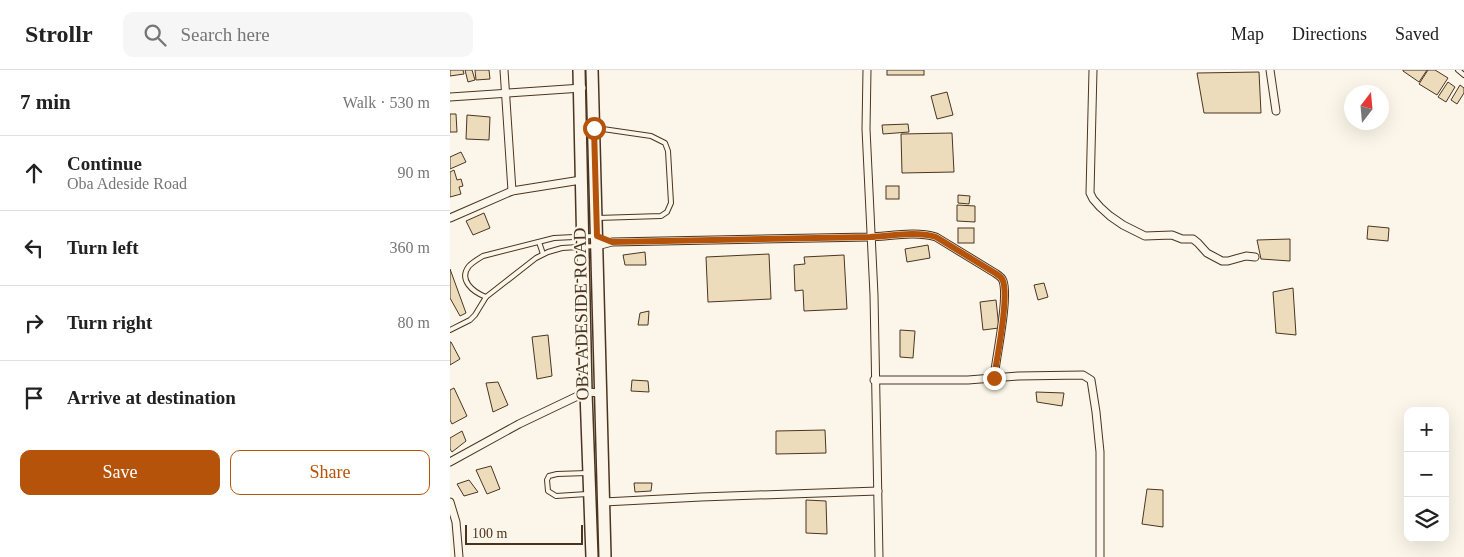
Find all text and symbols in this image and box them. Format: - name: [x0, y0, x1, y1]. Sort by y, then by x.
- search box: [123, 12, 473, 57]
- text: Strollr: [25, 21, 93, 47]
- icon: search: [141, 21, 169, 49]
- text: Search here: [181, 24, 270, 45]
- text: Map: [1231, 24, 1264, 44]
- text: Directions: [1292, 24, 1367, 44]
- text: Saved: [1395, 24, 1439, 44]
- north arrow: [1344, 85, 1389, 130]
- text: 7 min: [20, 90, 71, 114]
- text: Walk · 530 m: [343, 94, 430, 111]
- route start: [583, 117, 606, 140]
- text: Continue: [67, 153, 142, 174]
- icon: ahead: [20, 159, 48, 187]
- text: 90 m: [398, 164, 430, 181]
- text: Oba Adeside Road: [67, 175, 187, 192]
- street label: OBA ADESIDE ROAD: [569, 227, 593, 401]
- icon: left: [20, 234, 48, 262]
- text: Turn left: [67, 237, 139, 258]
- text: 360 m: [390, 239, 430, 256]
- icon: right: [20, 309, 48, 337]
- text: Turn right: [67, 312, 152, 333]
- text: 80 m: [398, 314, 430, 331]
- route end: [983, 367, 1006, 390]
- icon: arrive: [20, 384, 48, 412]
- text: Arrive at destination: [67, 387, 236, 408]
- map controls: [1404, 407, 1449, 542]
- button: +: [1404, 407, 1449, 452]
- button: Save: [20, 450, 220, 495]
- button: Share: [230, 450, 430, 495]
- button: −: [1404, 452, 1449, 497]
- button: layers: [1404, 497, 1449, 542]
- scale bar: [465, 522, 582, 545]
- text: 100 m: [472, 526, 507, 541]

